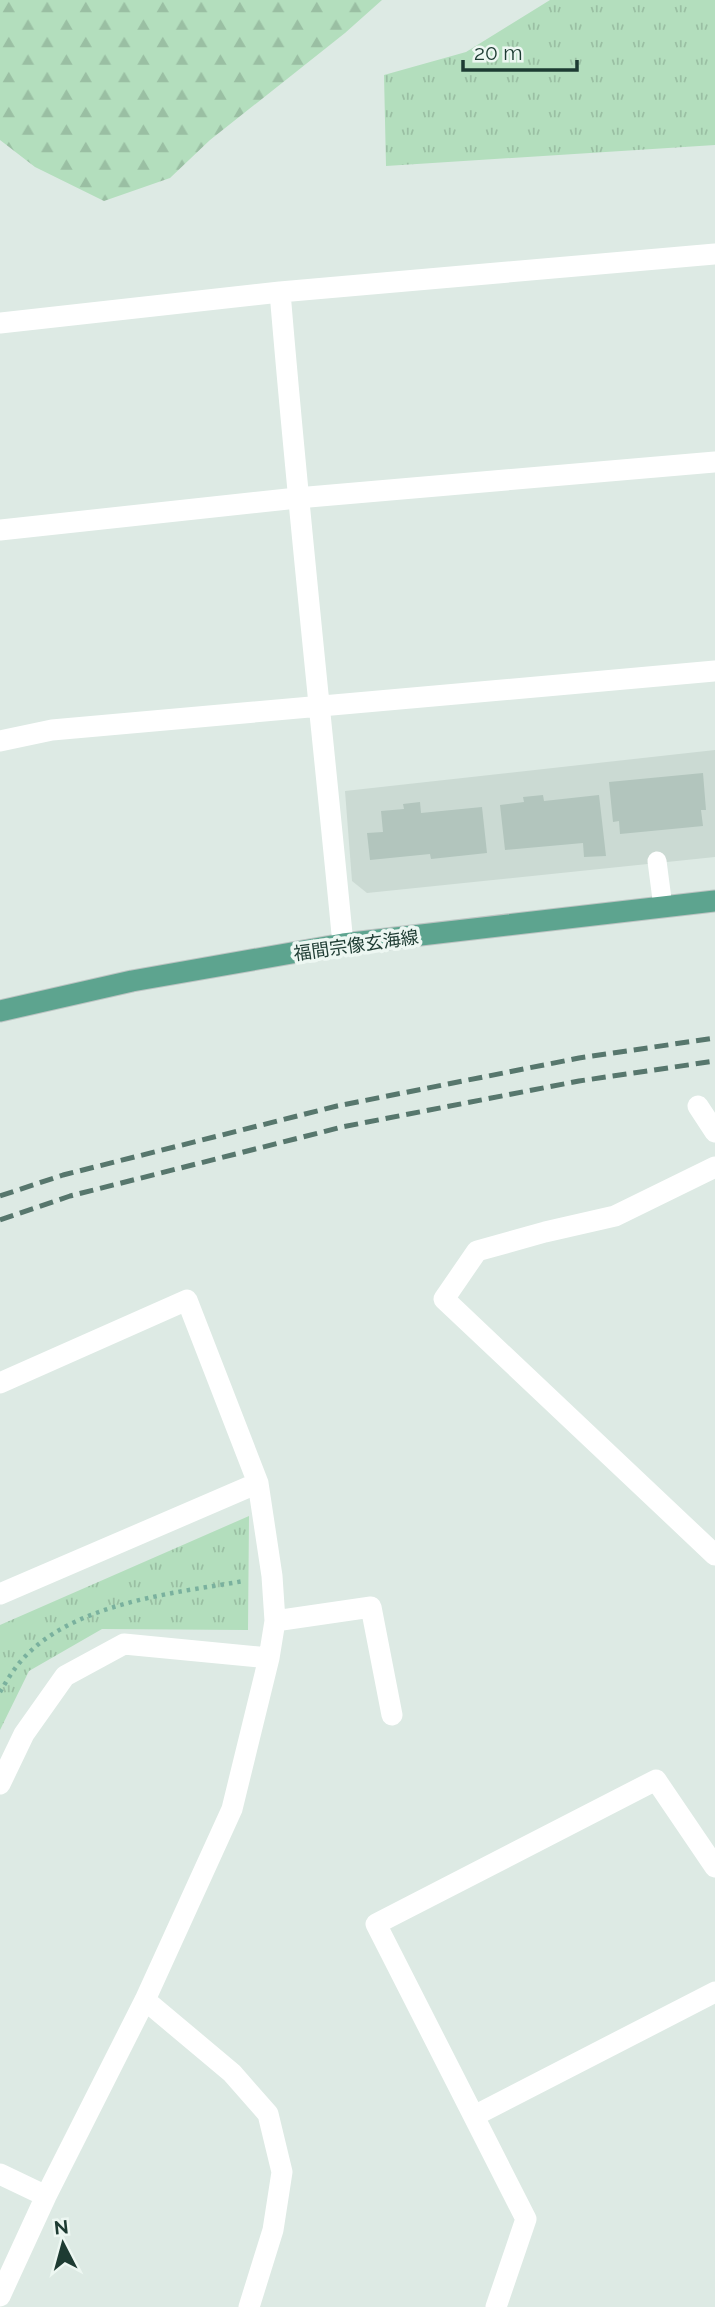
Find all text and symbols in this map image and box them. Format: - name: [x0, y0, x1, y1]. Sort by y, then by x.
- scale bar: [463, 28, 577, 72]
- text: 20 m: [474, 40, 522, 65]
- street label: 福間宗像玄海線: [292, 926, 420, 964]
- north arrow: [28, 2209, 98, 2279]
- text: N: [53, 2215, 70, 2239]

